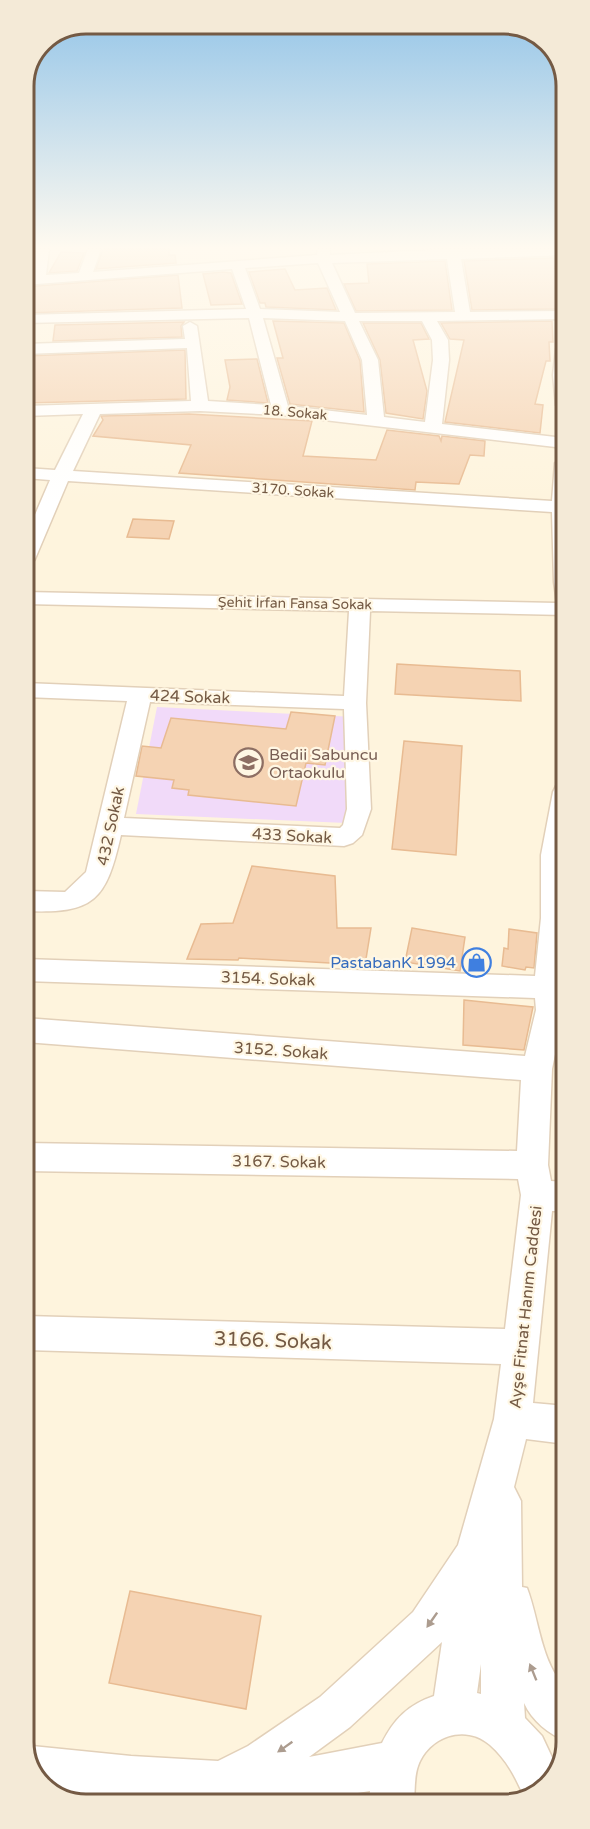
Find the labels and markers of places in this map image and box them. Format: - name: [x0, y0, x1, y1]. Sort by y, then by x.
- place label: Bedii Sabuncu Ortaokulu: [269, 745, 378, 783]
- school or university icon: Bedii Sabuncu Ortaokulu: [232, 747, 264, 779]
- shop icon: PastabanK 1994: [461, 946, 493, 978]
- place label: PastabanK 1994: [330, 953, 456, 973]

